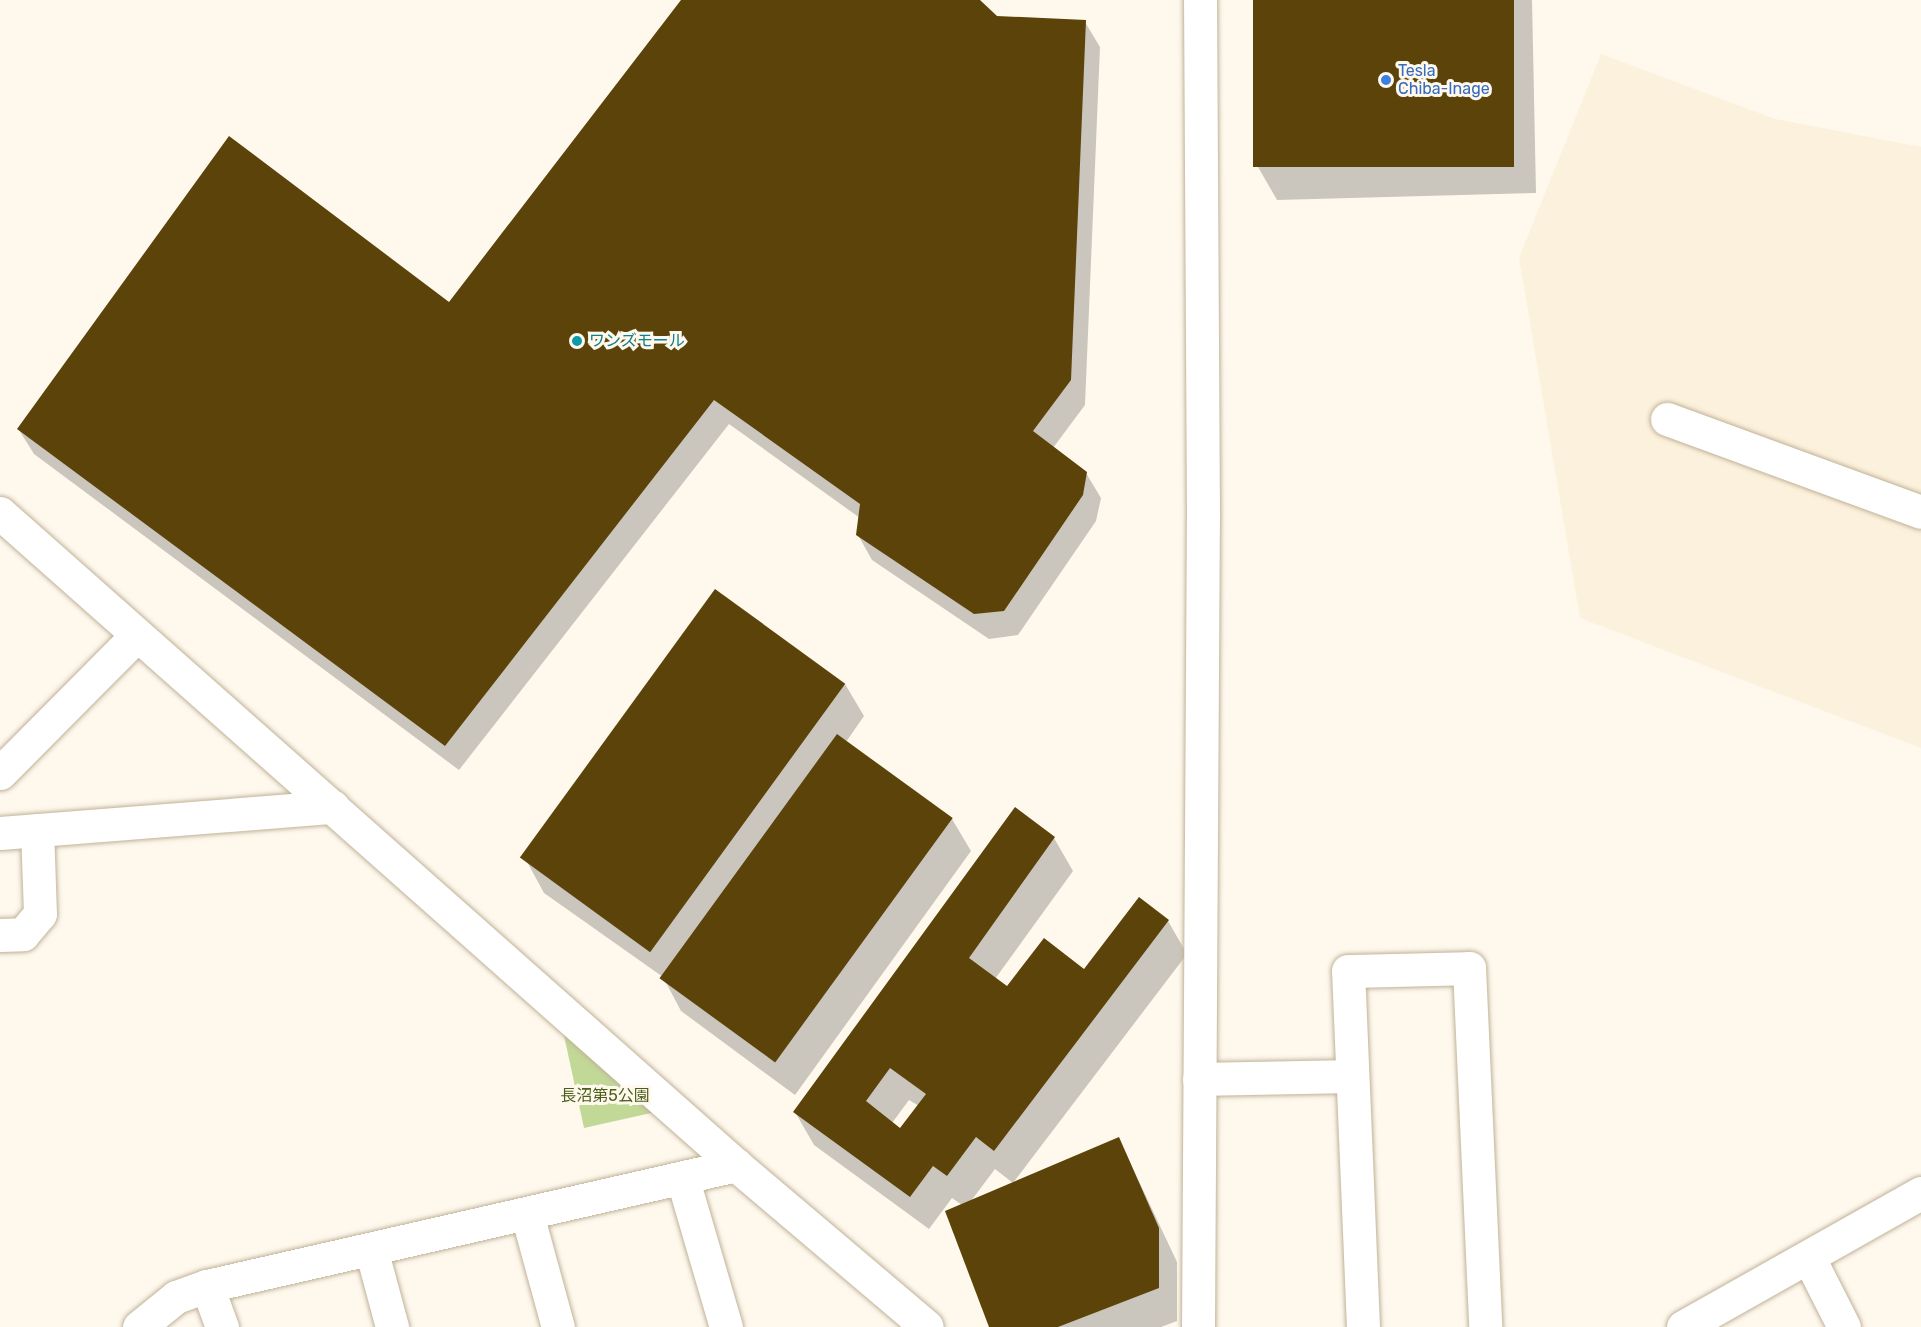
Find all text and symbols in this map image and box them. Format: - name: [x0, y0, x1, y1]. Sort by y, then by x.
- place label: Tesla Chiba-Inage: [1398, 61, 1490, 99]
- marker: Tesla Chiba-Inage: [1379, 73, 1393, 87]
- place label: ワンズモール: [589, 331, 685, 351]
- marker: ワンズモール: [570, 334, 584, 348]
- park label: 長沼第5公園: [560, 1086, 650, 1106]

